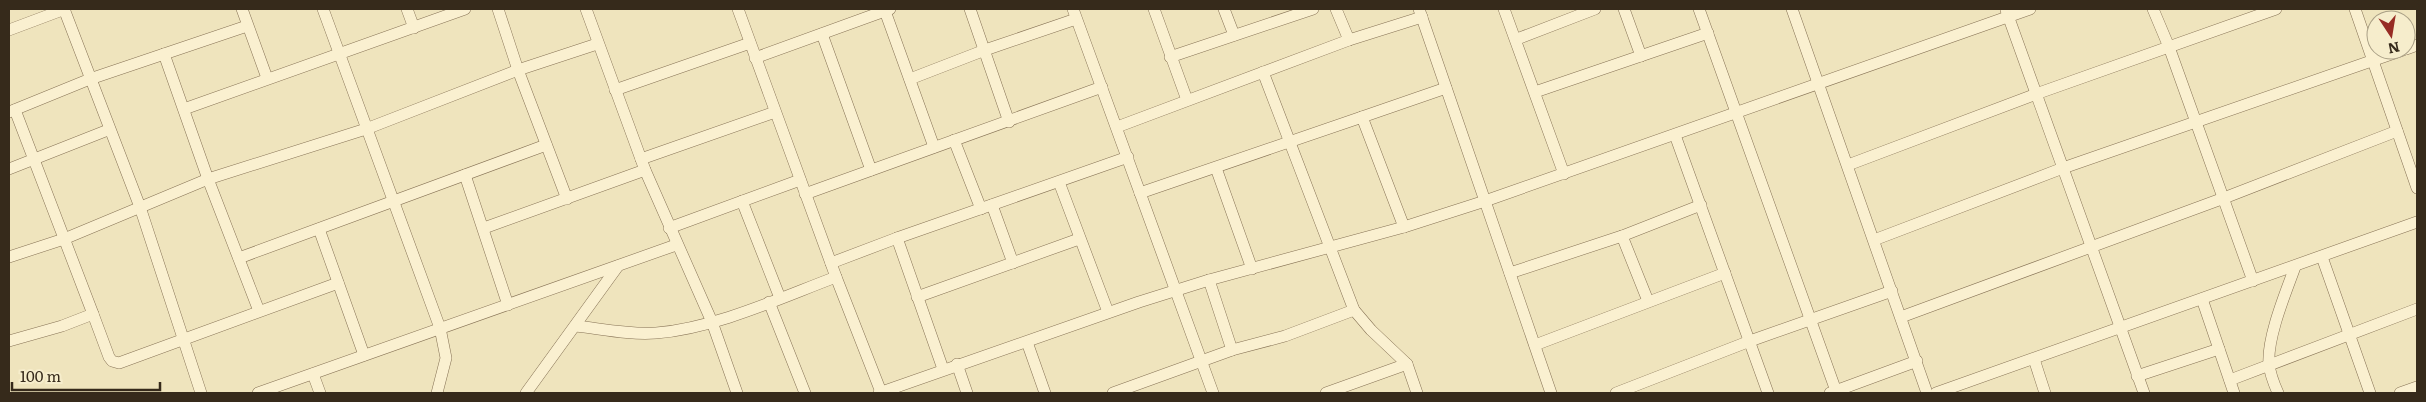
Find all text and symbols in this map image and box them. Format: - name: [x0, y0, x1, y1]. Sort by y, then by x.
- north arrow: [2366, 10, 2416, 60]
- text: N: [2386, 38, 2402, 60]
- scale bar: [12, 360, 160, 392]
- text: 100 m: [20, 364, 61, 387]

